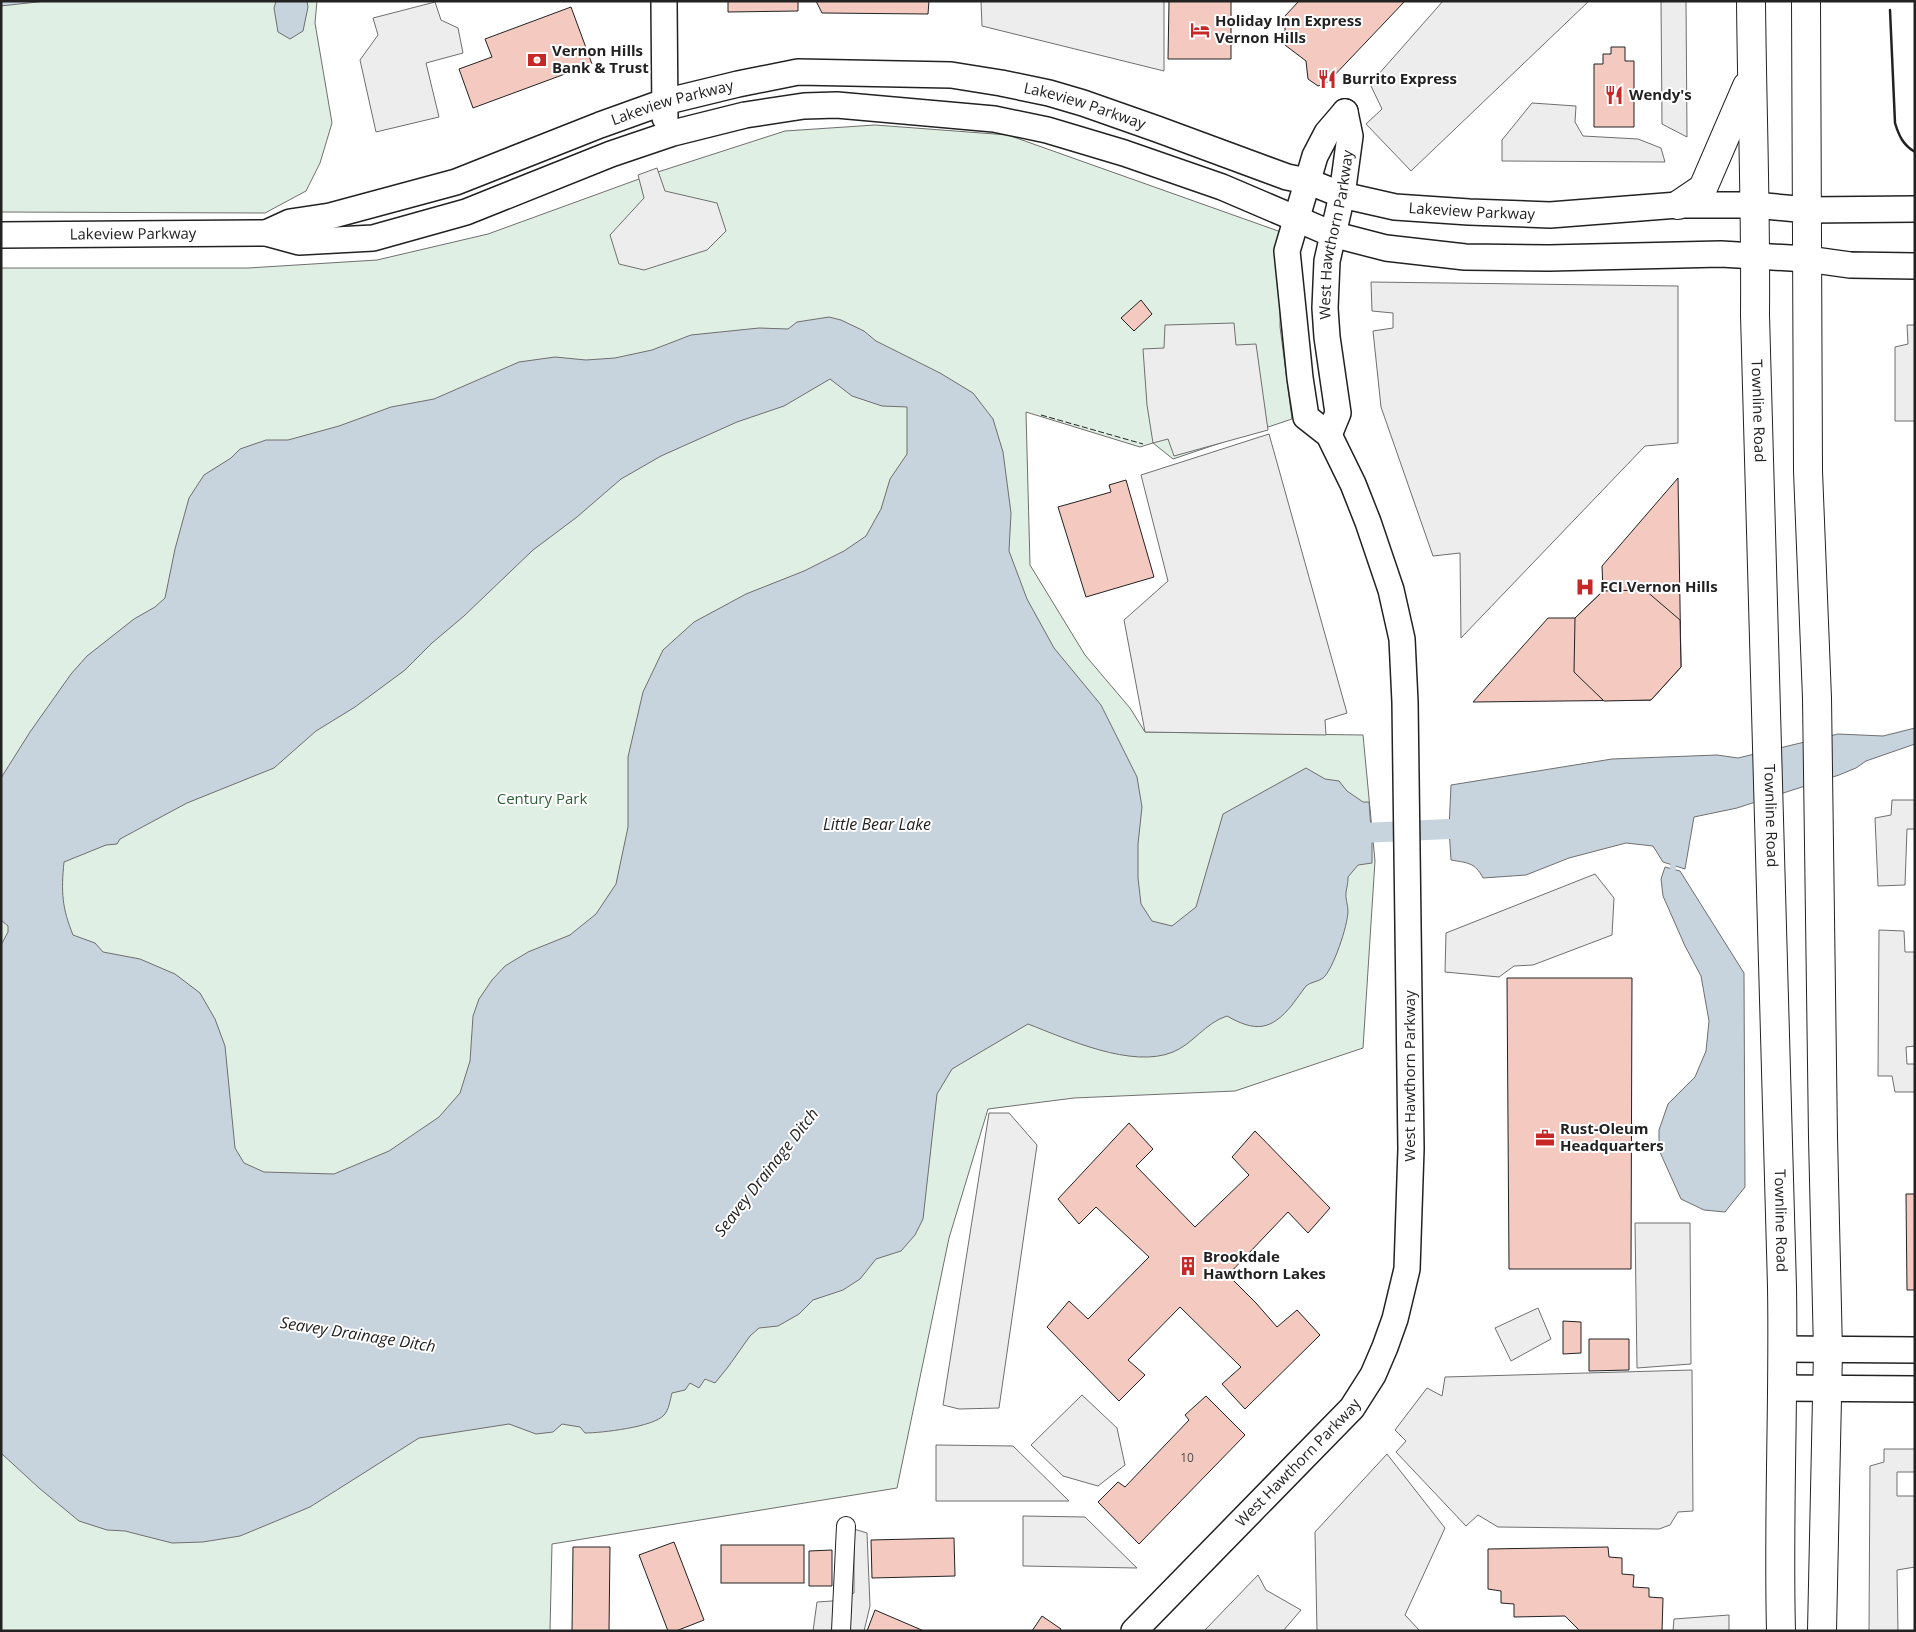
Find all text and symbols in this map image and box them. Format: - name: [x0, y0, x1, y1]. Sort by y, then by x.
- place label: Holiday Inn Express Vernon Hills: [1215, 10, 1362, 47]
- hotel icon: Holiday Inn Express Vernon Hills: [1189, 19, 1211, 41]
- place label: Vernon Hills Bank & Trust: [552, 40, 649, 77]
- bank icon: Vernon Hills Bank & Trust: [526, 49, 548, 71]
- restaurant icon: Burrito Express: [1316, 68, 1338, 90]
- place label: Burrito Express: [1342, 68, 1457, 88]
- street label: Lakeview Parkway: [608, 74, 736, 129]
- street label: Lakeview Parkway: [1022, 77, 1149, 133]
- restaurant icon: Wendy's: [1603, 84, 1625, 106]
- place label: Wendy's: [1629, 84, 1692, 104]
- street label: West Hawthorn Parkway: [1314, 148, 1357, 320]
- street label: Lakeview Parkway: [1408, 197, 1536, 223]
- street label: Lakeview Parkway: [70, 223, 197, 243]
- street label: Townline Road: [1748, 359, 1771, 463]
- hospital icon: FCI Vernon Hills: [1574, 576, 1596, 598]
- place label: FCI Vernon Hills: [1600, 576, 1718, 596]
- street label: Townline Road: [1760, 764, 1783, 867]
- park label: Century Park: [497, 788, 587, 808]
- water label: Little Bear Lake: [823, 813, 931, 835]
- street label: West Hawthorn Parkway: [1399, 990, 1419, 1162]
- water label: Seavey Drainage Ditch: [709, 1103, 823, 1241]
- place label: Rust-Oleum Headquarters: [1560, 1118, 1664, 1155]
- office icon: Rust-Oleum Headquarters: [1534, 1127, 1556, 1149]
- street label: Townline Road: [1771, 1169, 1793, 1272]
- place label: Brookdale Hawthorn Lakes: [1203, 1246, 1326, 1283]
- building icon: Brookdale Hawthorn Lakes: [1177, 1255, 1199, 1277]
- water label: Seavey Drainage Ditch: [279, 1311, 437, 1357]
- street label: West Hawthorn Parkway: [1230, 1394, 1365, 1531]
- house number: 10: [1180, 1449, 1194, 1466]

